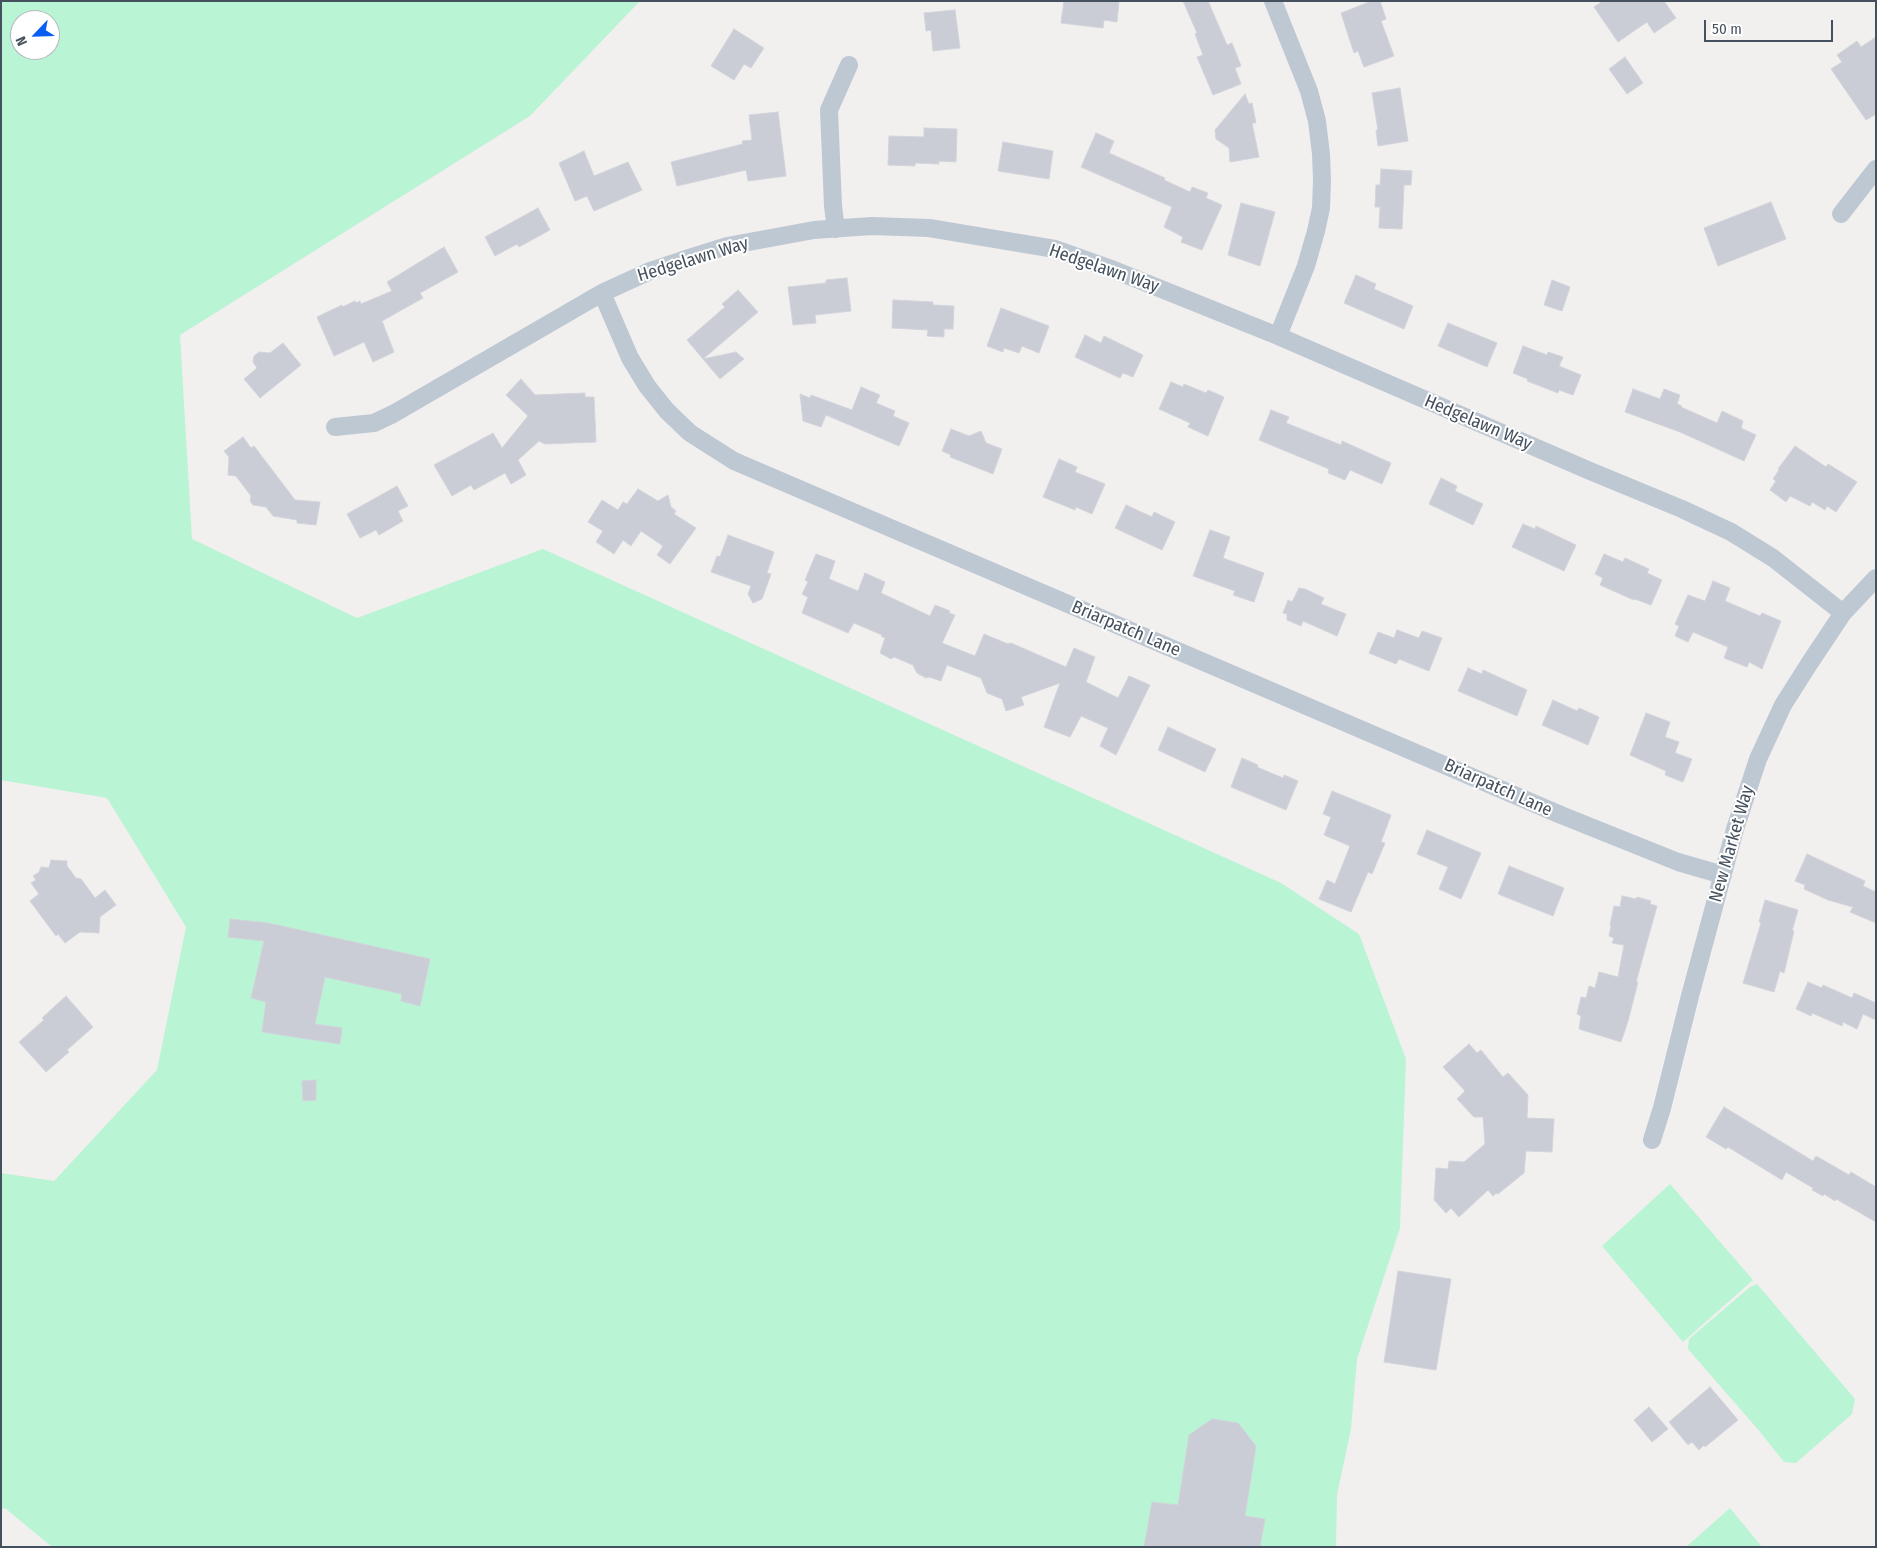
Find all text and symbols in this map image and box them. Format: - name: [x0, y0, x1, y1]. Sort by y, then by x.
- north arrow: [10, 10, 60, 60]
- scale bar: [1707, 10, 1836, 42]
- text: 50 m: [1712, 20, 1742, 38]
- text: N: [12, 34, 31, 48]
- street label: Hedgelawn Way: [635, 233, 751, 287]
- street label: Hedgelawn Way: [1046, 240, 1162, 298]
- street label: Hedgelawn Way: [1421, 391, 1535, 455]
- street label: Briarpatch Lane: [1068, 596, 1184, 662]
- street label: Briarpatch Lane: [1441, 755, 1555, 821]
- street label: New Market Way: [1705, 783, 1759, 905]

